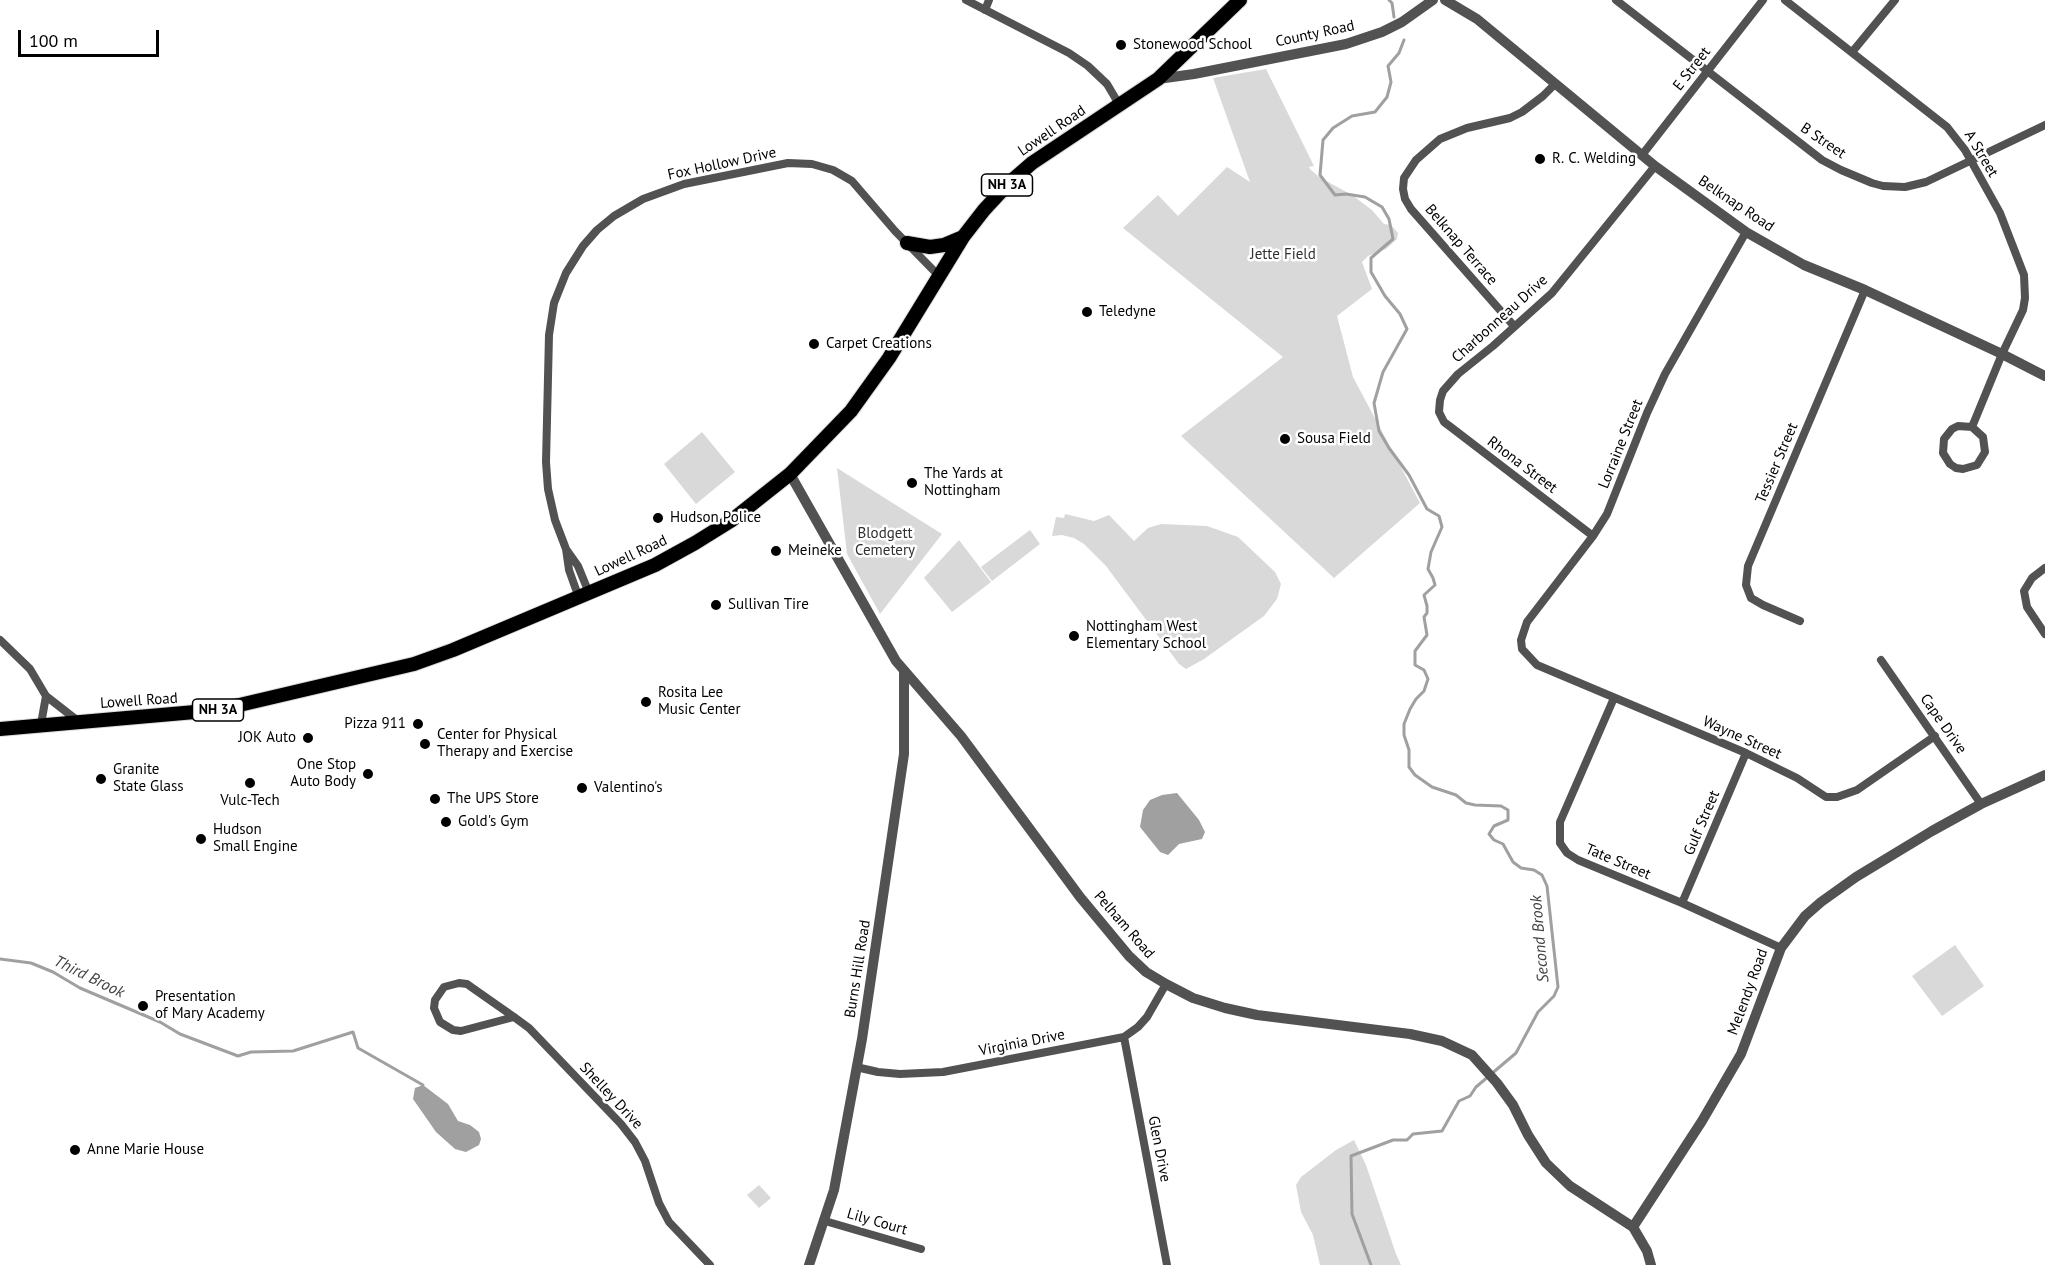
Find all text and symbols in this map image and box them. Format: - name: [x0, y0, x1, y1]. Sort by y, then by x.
- street label: County Road: [1274, 17, 1356, 51]
- scale bar: [21, 18, 162, 56]
- text: 100 m: [29, 29, 78, 52]
- place label: Stonewood School: [1133, 36, 1252, 54]
- marker: Stonewood School: [1114, 38, 1128, 52]
- street label: E Street: [1669, 44, 1715, 94]
- street label: Lowell Road: [1015, 102, 1089, 160]
- street label: B Street: [1797, 119, 1849, 163]
- street label: A Street: [1960, 127, 2002, 181]
- street label: Fox Hollow Drive: [666, 144, 778, 184]
- place label: R. C. Welding: [1552, 150, 1636, 168]
- marker: R. C. Welding: [1533, 152, 1547, 166]
- street label: Belknap Road: [1695, 172, 1777, 236]
- road number: NH 3A: [982, 174, 1032, 196]
- street label: Belknap Terrace: [1421, 201, 1501, 289]
- park label: Jette Field: [1250, 246, 1316, 264]
- street label: Charbonneau Drive: [1448, 271, 1552, 367]
- place label: Teledyne: [1099, 303, 1156, 321]
- marker: Teledyne: [1080, 305, 1094, 319]
- place label: Carpet Creations: [826, 335, 932, 353]
- marker: Carpet Creations: [807, 337, 821, 351]
- street label: Lorraine Street: [1595, 397, 1647, 491]
- street label: Tessier Street: [1752, 420, 1802, 506]
- place label: Sousa Field: [1297, 430, 1371, 448]
- marker: Sousa Field: [1278, 432, 1292, 446]
- street label: Rhona Street: [1483, 433, 1561, 497]
- place label: The Yards at Nottingham: [924, 465, 1003, 500]
- marker: The Yards at Nottingham: [905, 476, 919, 490]
- place label: Hudson Police: [670, 509, 761, 527]
- marker: Hudson Police: [651, 511, 665, 525]
- park label: Blodgett Cemetery: [855, 525, 915, 560]
- street label: Lowell Road: [592, 531, 670, 581]
- place label: Meineke: [788, 542, 842, 560]
- marker: Meineke: [769, 544, 783, 558]
- place label: Sullivan Tire: [728, 596, 809, 614]
- marker: Sullivan Tire: [709, 598, 723, 612]
- place label: Nottingham West Elementary School: [1086, 618, 1206, 653]
- marker: Nottingham West Elementary School: [1067, 629, 1081, 643]
- place label: Rosita Lee Music Center: [658, 684, 741, 719]
- street label: Lowell Road: [100, 689, 178, 713]
- street label: Cape Drive: [1916, 691, 1970, 757]
- marker: Rosita Lee Music Center: [639, 695, 653, 709]
- road number: NH 3A: [192, 699, 244, 721]
- street label: Wayne Street: [1700, 713, 1784, 763]
- place label: Pizza 911: [344, 715, 406, 733]
- marker: Pizza 911: [411, 717, 425, 731]
- place label: Center for Physical Therapy and Exercise: [437, 726, 573, 761]
- place label: JOK Auto: [238, 729, 296, 747]
- marker: JOK Auto: [301, 731, 315, 745]
- marker: Center for Physical Therapy and Exercise: [418, 737, 432, 751]
- place label: One Stop Auto Body: [290, 756, 356, 791]
- place label: Granite State Glass: [113, 761, 184, 796]
- marker: One Stop Auto Body: [361, 767, 375, 781]
- marker: Granite State Glass: [94, 772, 108, 786]
- marker: Vulc-Tech: [243, 776, 257, 790]
- place label: Valentino's: [594, 779, 663, 797]
- marker: Valentino's: [575, 781, 589, 795]
- street label: Gulf Street: [1680, 788, 1724, 858]
- place label: The UPS Store: [447, 790, 539, 808]
- place label: Vulc-Tech: [220, 792, 280, 810]
- marker: The UPS Store: [428, 792, 442, 806]
- place label: Gold's Gym: [458, 813, 529, 831]
- marker: Gold's Gym: [439, 815, 453, 829]
- place label: Hudson Small Engine: [213, 821, 297, 856]
- marker: Hudson Small Engine: [194, 832, 208, 846]
- street label: Tate Street: [1583, 840, 1653, 884]
- street label: Pelham Road: [1090, 888, 1158, 962]
- water label: Second Brook: [1527, 894, 1553, 984]
- street label: Burns Hill Road: [841, 919, 875, 1019]
- street label: Melendy Road: [1724, 946, 1772, 1038]
- water label: Third Brook: [51, 952, 127, 1002]
- place label: Presentation of Mary Academy: [155, 988, 265, 1023]
- marker: Presentation of Mary Academy: [136, 999, 150, 1013]
- street label: Virginia Drive: [978, 1026, 1066, 1060]
- street label: Shelley Drive: [576, 1059, 646, 1133]
- street label: Glen Drive: [1144, 1114, 1174, 1184]
- place label: Anne Marie House: [87, 1141, 204, 1159]
- marker: Anne Marie House: [68, 1143, 82, 1157]
- street label: Lily Court: [845, 1205, 909, 1239]

